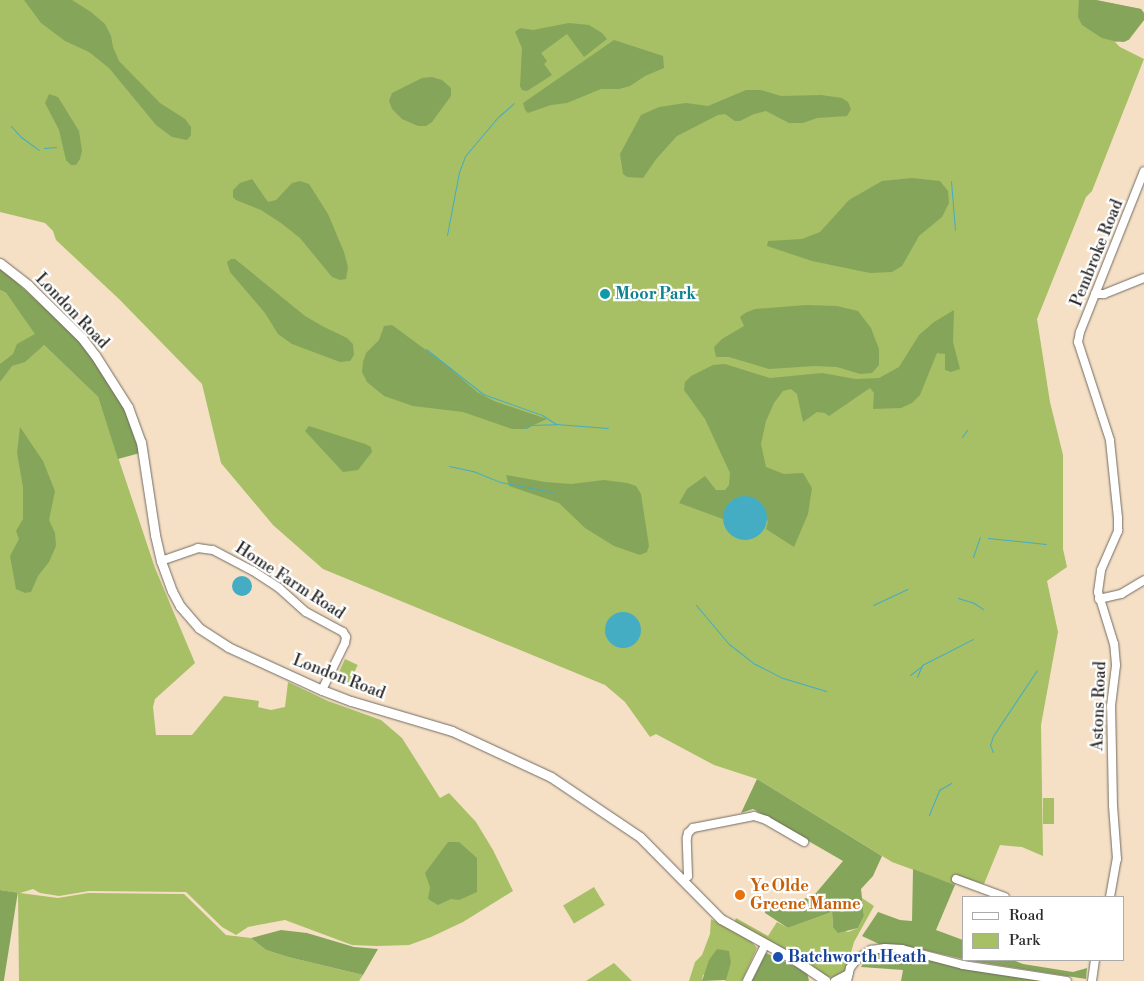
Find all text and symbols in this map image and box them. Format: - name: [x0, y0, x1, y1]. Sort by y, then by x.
- street label: Pembroke Road: [1067, 197, 1127, 309]
- street label: London Road: [31, 269, 113, 353]
- place label: Moor Park: [615, 284, 696, 304]
- marker: Moor Park: [599, 288, 611, 300]
- street label: Home Farm Road: [232, 539, 348, 623]
- street label: London Road: [290, 651, 388, 703]
- street label: Astons Road: [1088, 661, 1110, 751]
- place label: Ye Olde Greene Manne: [750, 876, 860, 914]
- marker: Ye Olde Greene Manne: [734, 889, 746, 901]
- legend: [962, 896, 1124, 961]
- text: Road: [1009, 906, 1044, 925]
- text: Park: [1009, 931, 1040, 950]
- place label: Batchworth Heath: [788, 947, 926, 967]
- marker: Batchworth Heath: [772, 951, 784, 963]

